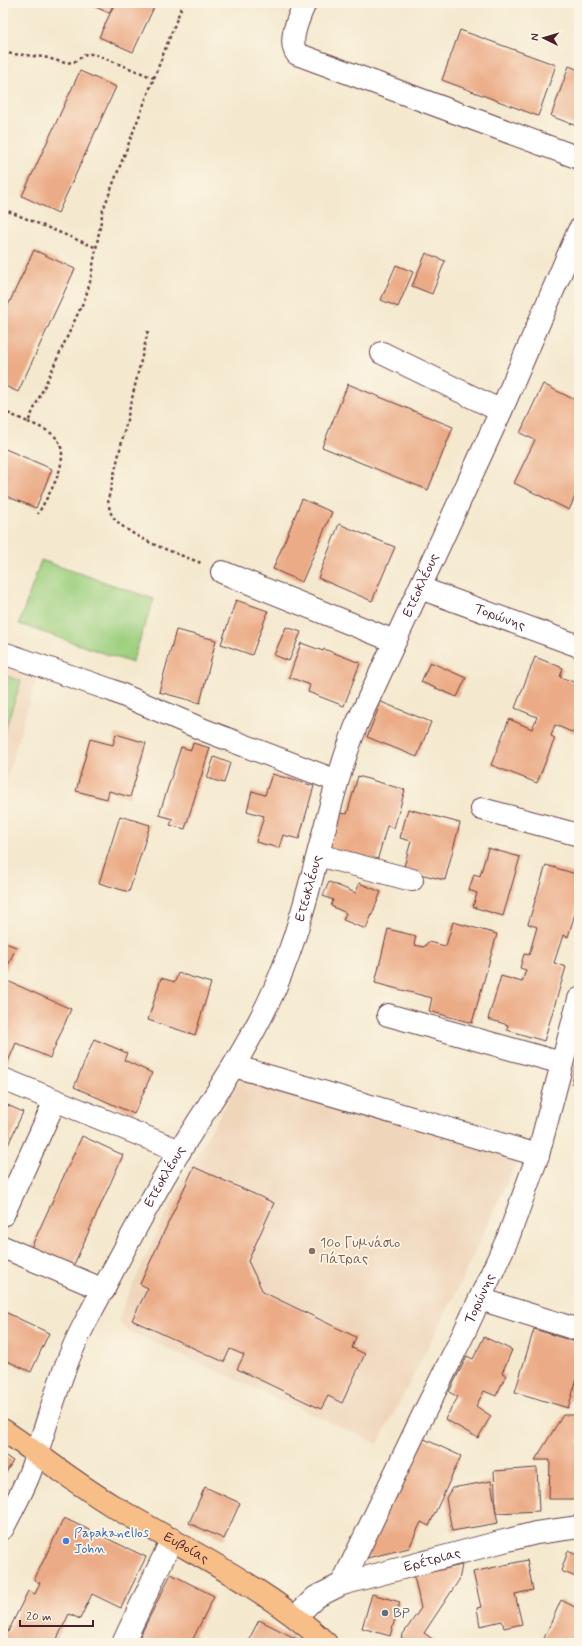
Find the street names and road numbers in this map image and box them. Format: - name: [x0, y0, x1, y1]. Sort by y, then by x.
- street label: Ετεοκλέους: [398, 551, 443, 620]
- street label: Τορώνης: [472, 600, 528, 635]
- street label: Ετεοκλέους: [291, 853, 326, 924]
- street label: Ετεοκλέους: [140, 1142, 190, 1210]
- street label: Τορώνης: [460, 1271, 499, 1327]
- street label: Ευβοίας: [160, 1528, 212, 1568]
- street label: Ερέτριας: [402, 1544, 463, 1576]

